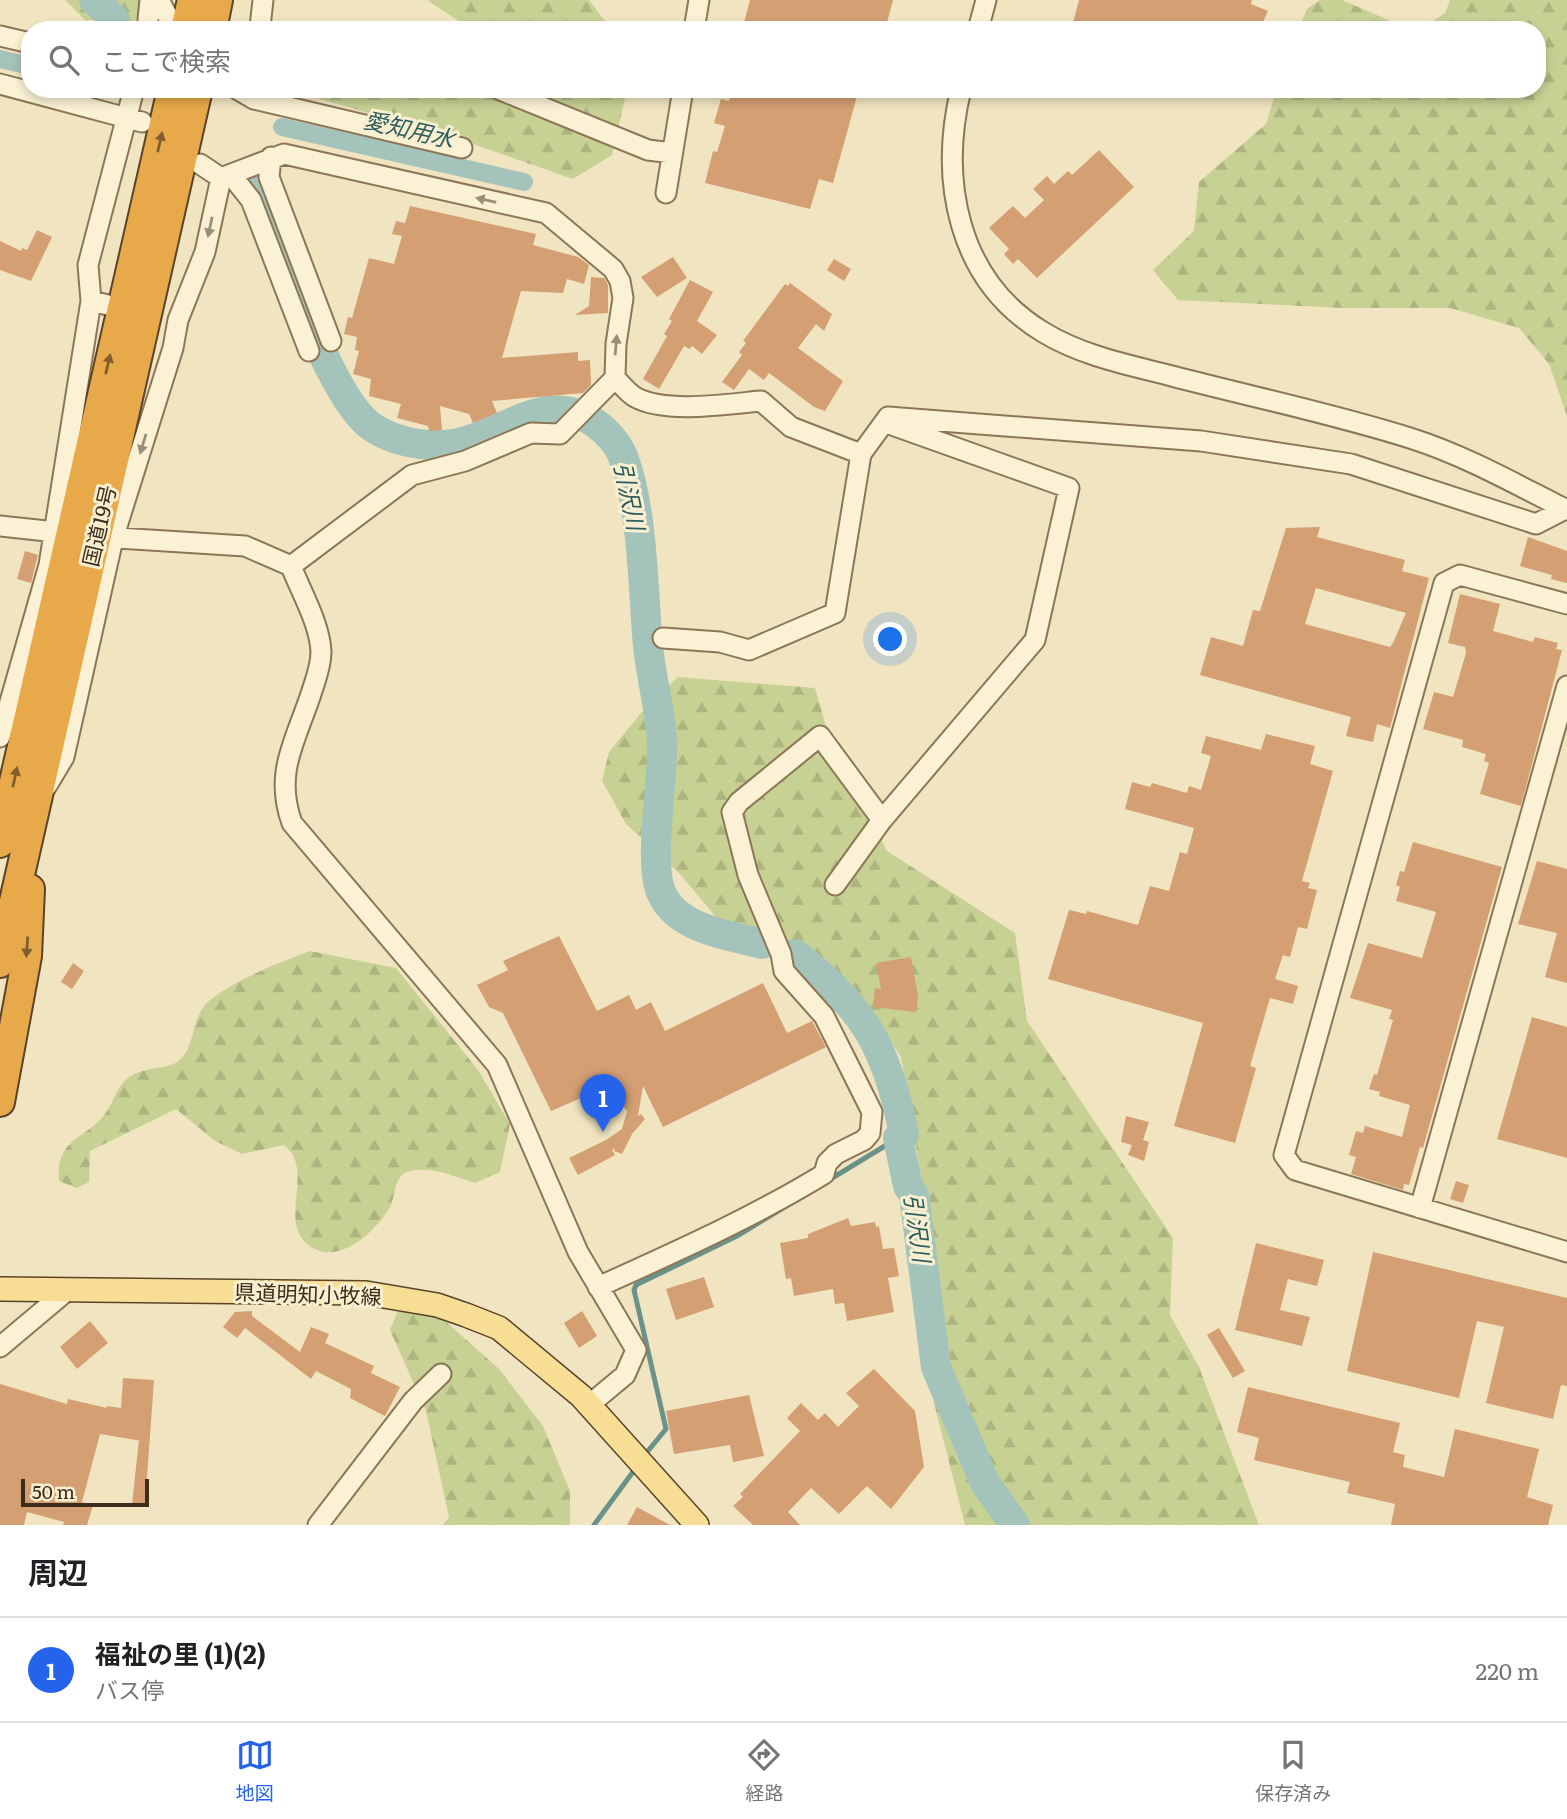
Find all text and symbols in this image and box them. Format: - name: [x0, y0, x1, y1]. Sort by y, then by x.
- search box: [21, 21, 1546, 98]
- text: ここで検索: [101, 40, 231, 79]
- icon: search: [45, 41, 83, 79]
- water label: 愛知用水: [361, 101, 461, 156]
- one-way arrow: [155, 131, 166, 153]
- one-way arrow: [475, 194, 497, 205]
- one-way arrow: [205, 216, 216, 238]
- one-way arrow: [611, 334, 622, 356]
- one-way arrow: [103, 353, 114, 375]
- one-way arrow: [137, 433, 147, 454]
- water label: 引沢川: [607, 458, 655, 536]
- street label: 国道19号: [73, 482, 122, 569]
- your location: [873, 622, 907, 656]
- one-way arrow: [9, 766, 20, 788]
- one-way arrow: [21, 936, 32, 958]
- pin: 1: [580, 1074, 626, 1132]
- water label: 引沢川: [897, 1191, 941, 1267]
- street label: 県道明知小牧線: [234, 1274, 382, 1311]
- scale bar: [21, 1476, 149, 1508]
- text: 50 m: [32, 1477, 75, 1505]
- text: 周辺: [28, 1549, 88, 1593]
- text: 福祉の里 (1)(2): [95, 1633, 266, 1672]
- text: 1: [46, 1653, 56, 1687]
- text: 220 m: [1475, 1653, 1539, 1687]
- text: バス停: [95, 1672, 164, 1706]
- tab: 地図: [236, 1736, 274, 1806]
- tab: 経路: [745, 1736, 783, 1806]
- tab: 保存済み: [1255, 1736, 1331, 1806]

